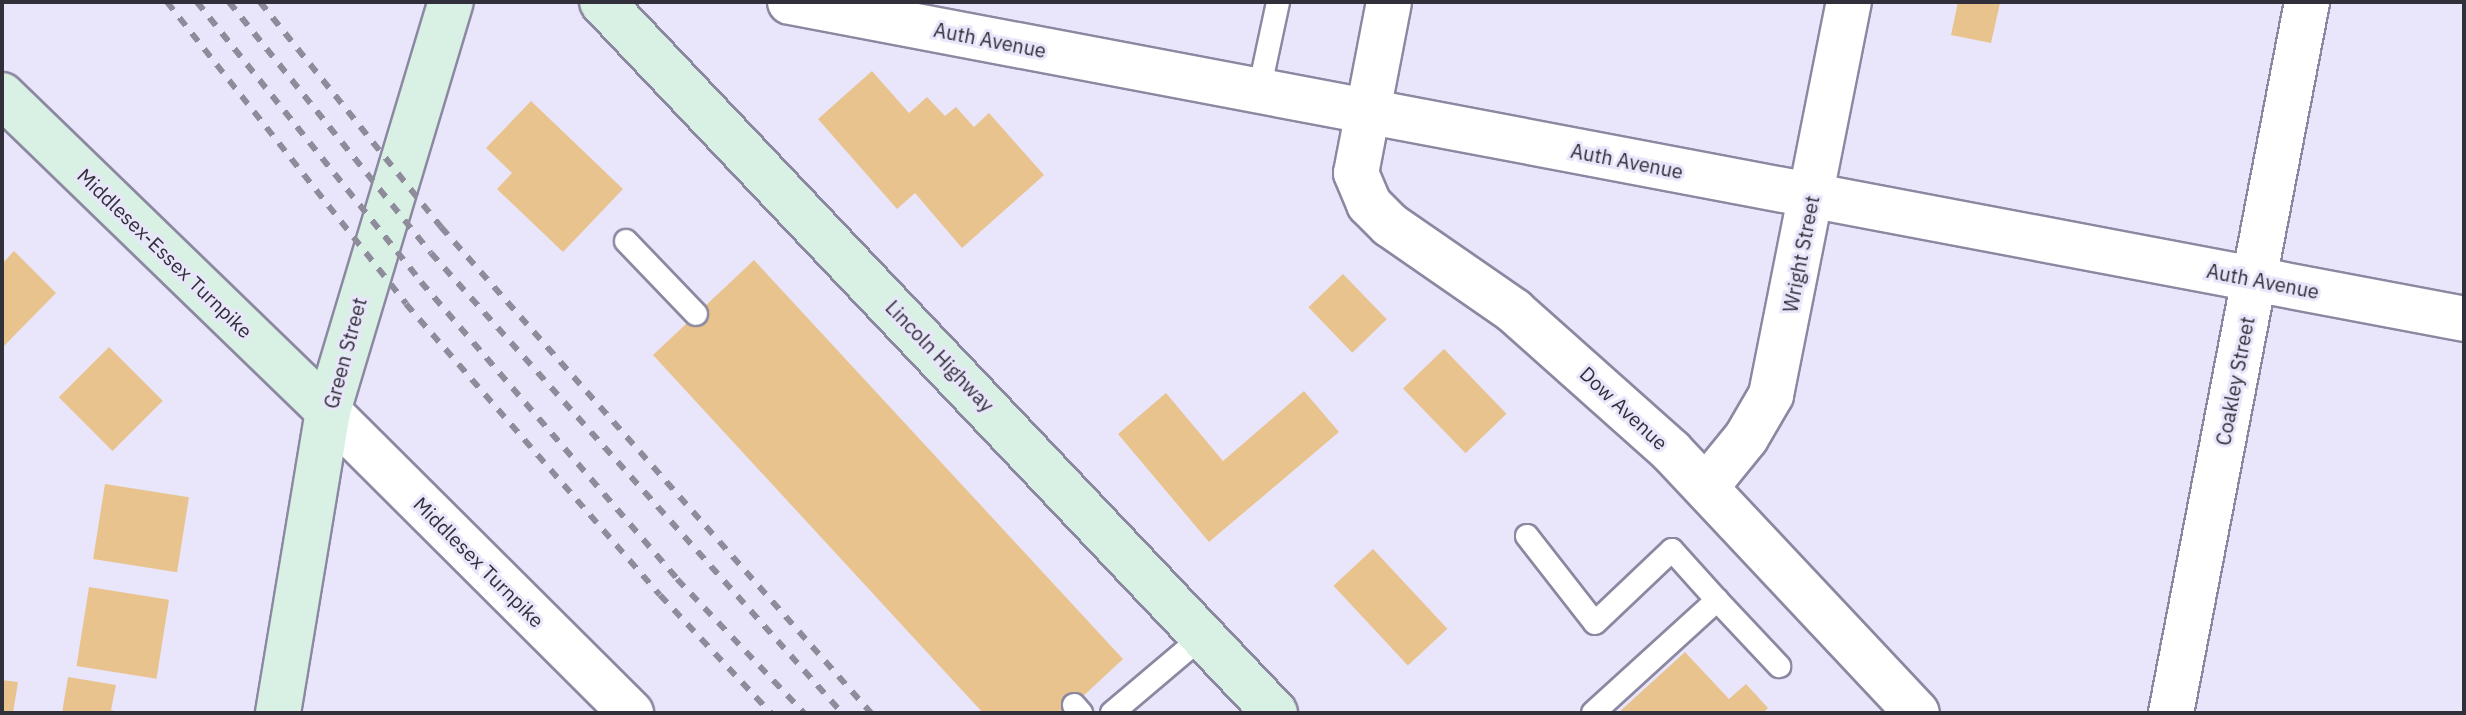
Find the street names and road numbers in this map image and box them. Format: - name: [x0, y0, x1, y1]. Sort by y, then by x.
- street label: Auth Avenue: [932, 17, 1048, 63]
- street label: Auth Avenue: [1569, 138, 1685, 184]
- street label: Middlesex-Essex Turnpike: [73, 163, 257, 343]
- street label: Wright Street: [1778, 194, 1824, 314]
- street label: Auth Avenue: [2205, 258, 2321, 304]
- street label: Green Street: [319, 295, 371, 411]
- street label: Lincoln Highway: [881, 295, 999, 417]
- street label: Coakley Street: [2211, 315, 2259, 447]
- street label: Dow Avenue: [1575, 361, 1673, 455]
- street label: Middlesex Turnpike: [409, 492, 549, 632]

